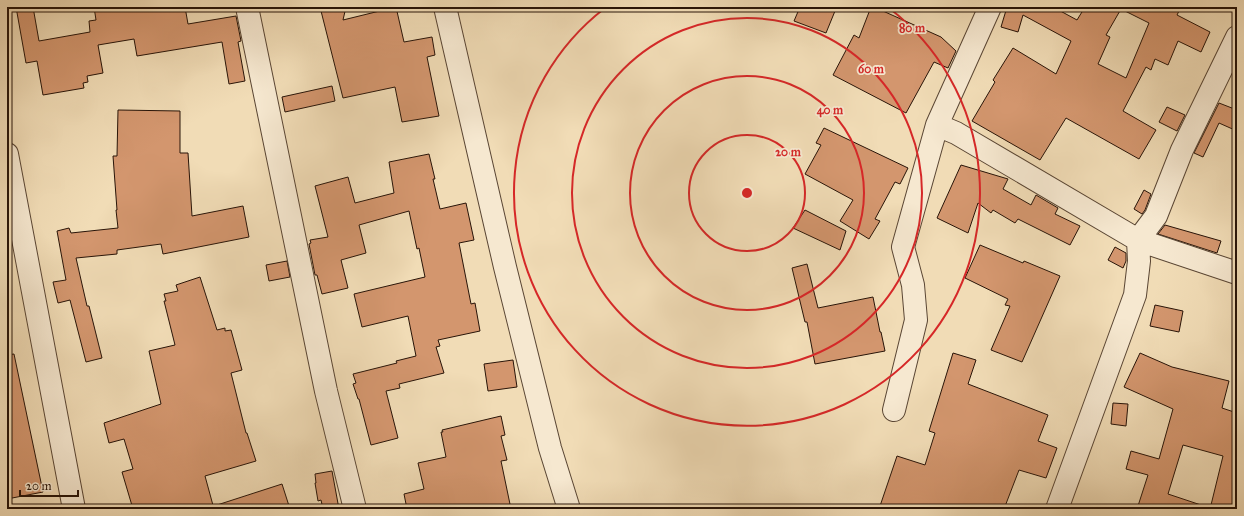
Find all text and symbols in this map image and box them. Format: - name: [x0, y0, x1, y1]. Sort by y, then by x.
- text: 80 m: [899, 21, 926, 35]
- text: 60 m: [858, 62, 885, 76]
- text: 40 m: [817, 103, 844, 118]
- text: 20 m: [775, 145, 802, 159]
- centre of rings: [740, 186, 754, 200]
- scale bar: [20, 472, 78, 498]
- text: 20 m: [26, 479, 52, 493]

